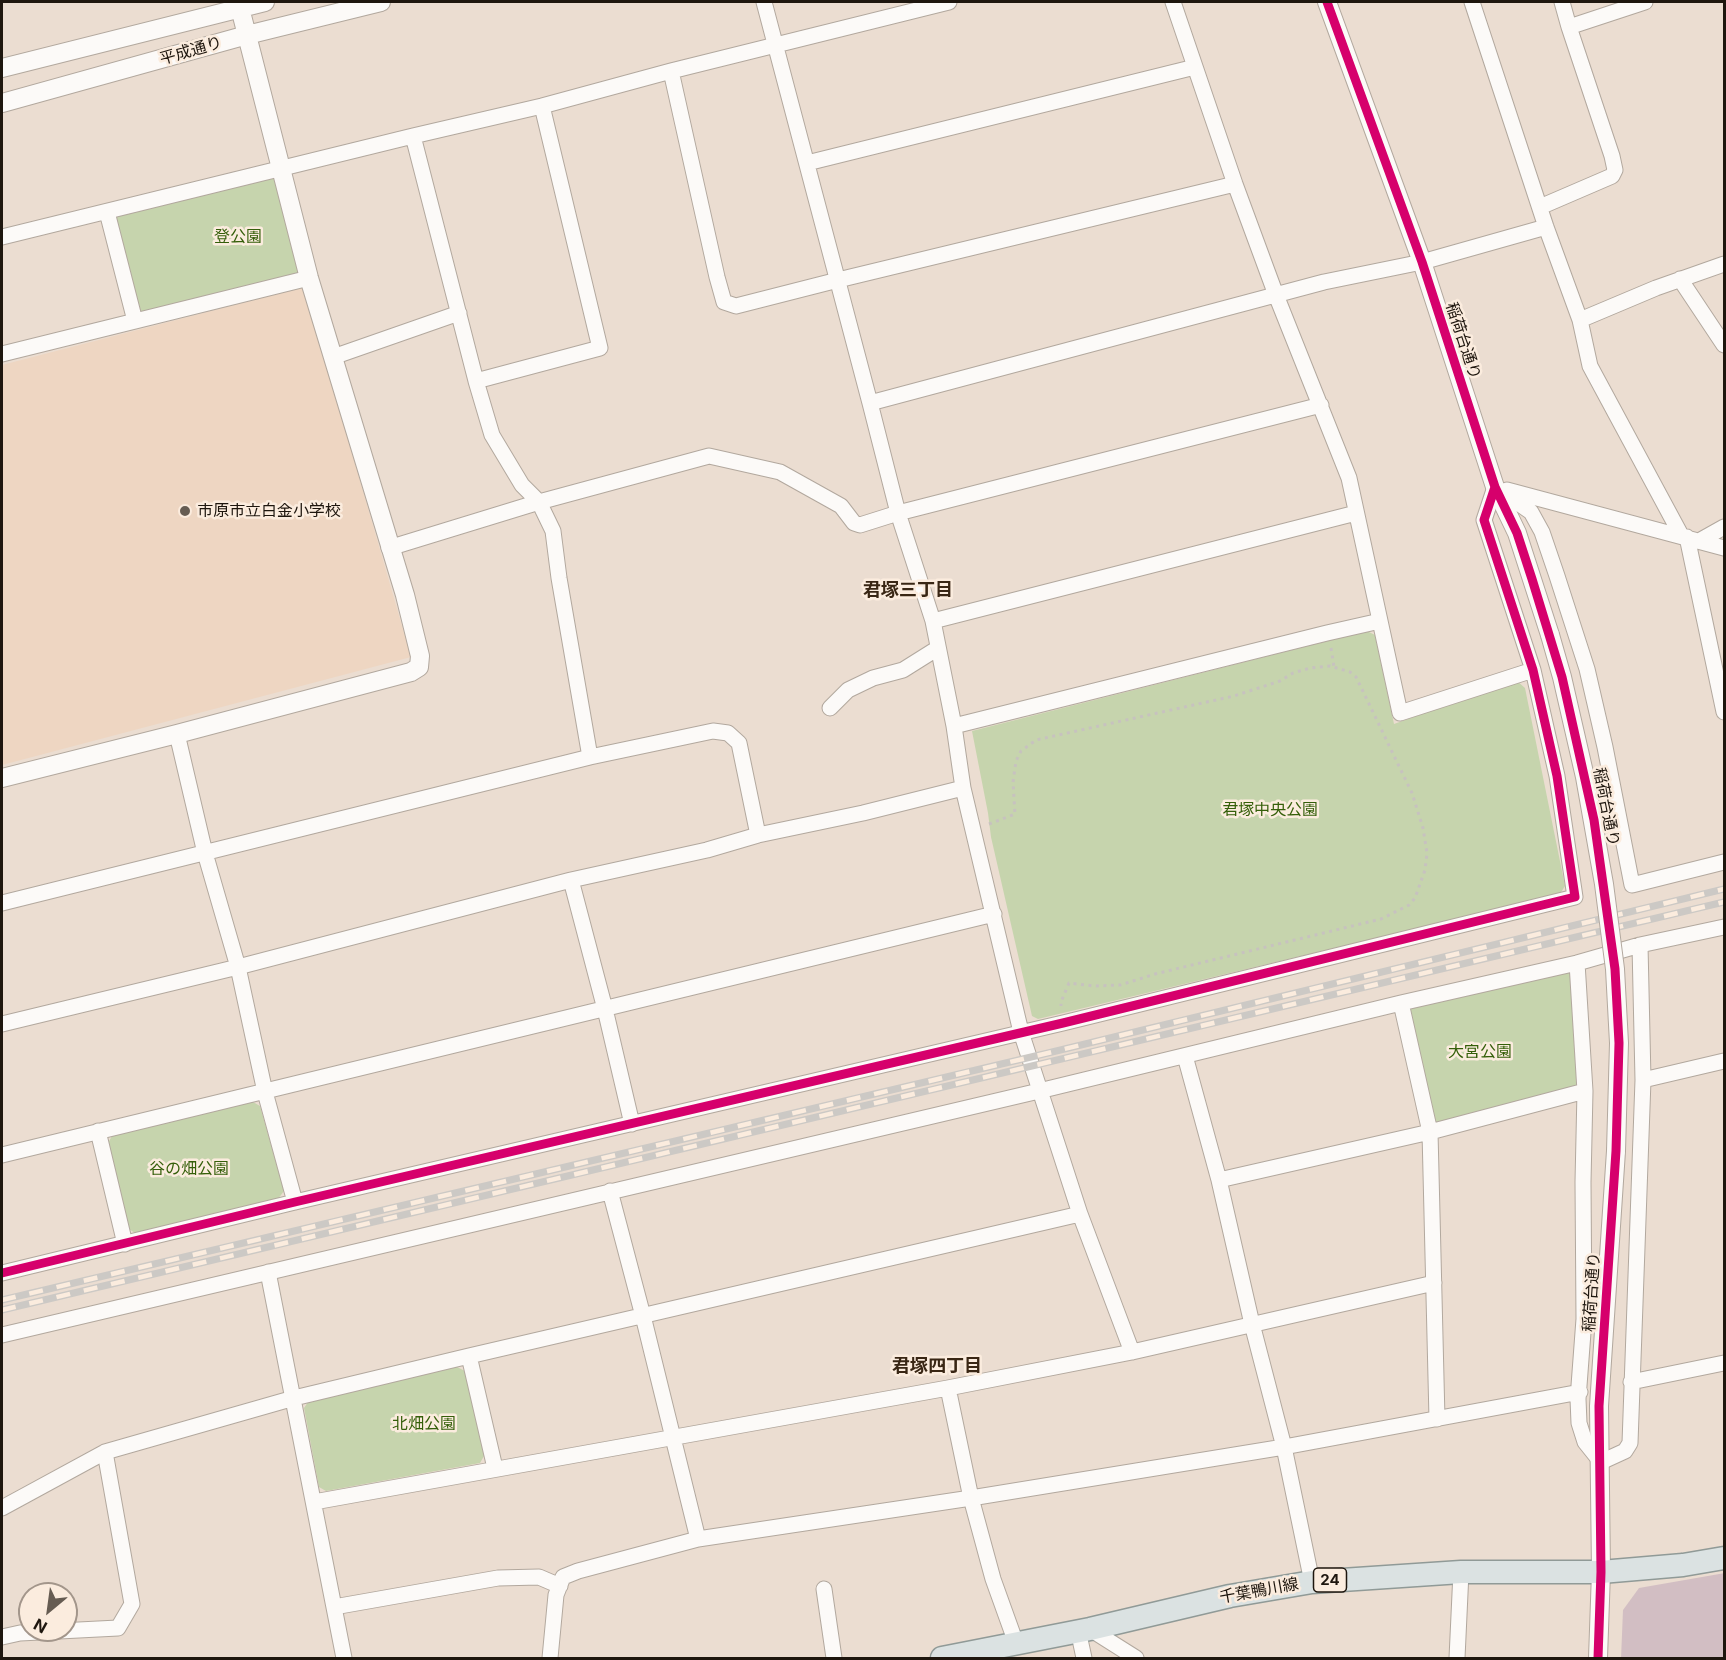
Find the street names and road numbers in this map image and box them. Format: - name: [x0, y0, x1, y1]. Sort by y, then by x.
- street label: 平成通り: [158, 33, 224, 69]
- street label: 稲荷台通り: [1442, 300, 1484, 382]
- street label: 稲荷台通り: [1589, 766, 1623, 848]
- street label: 稲荷台通り: [1580, 1251, 1604, 1333]
- road number: 24: [1314, 1568, 1346, 1592]
- street label: 千葉鴨川線: [1218, 1575, 1300, 1607]

